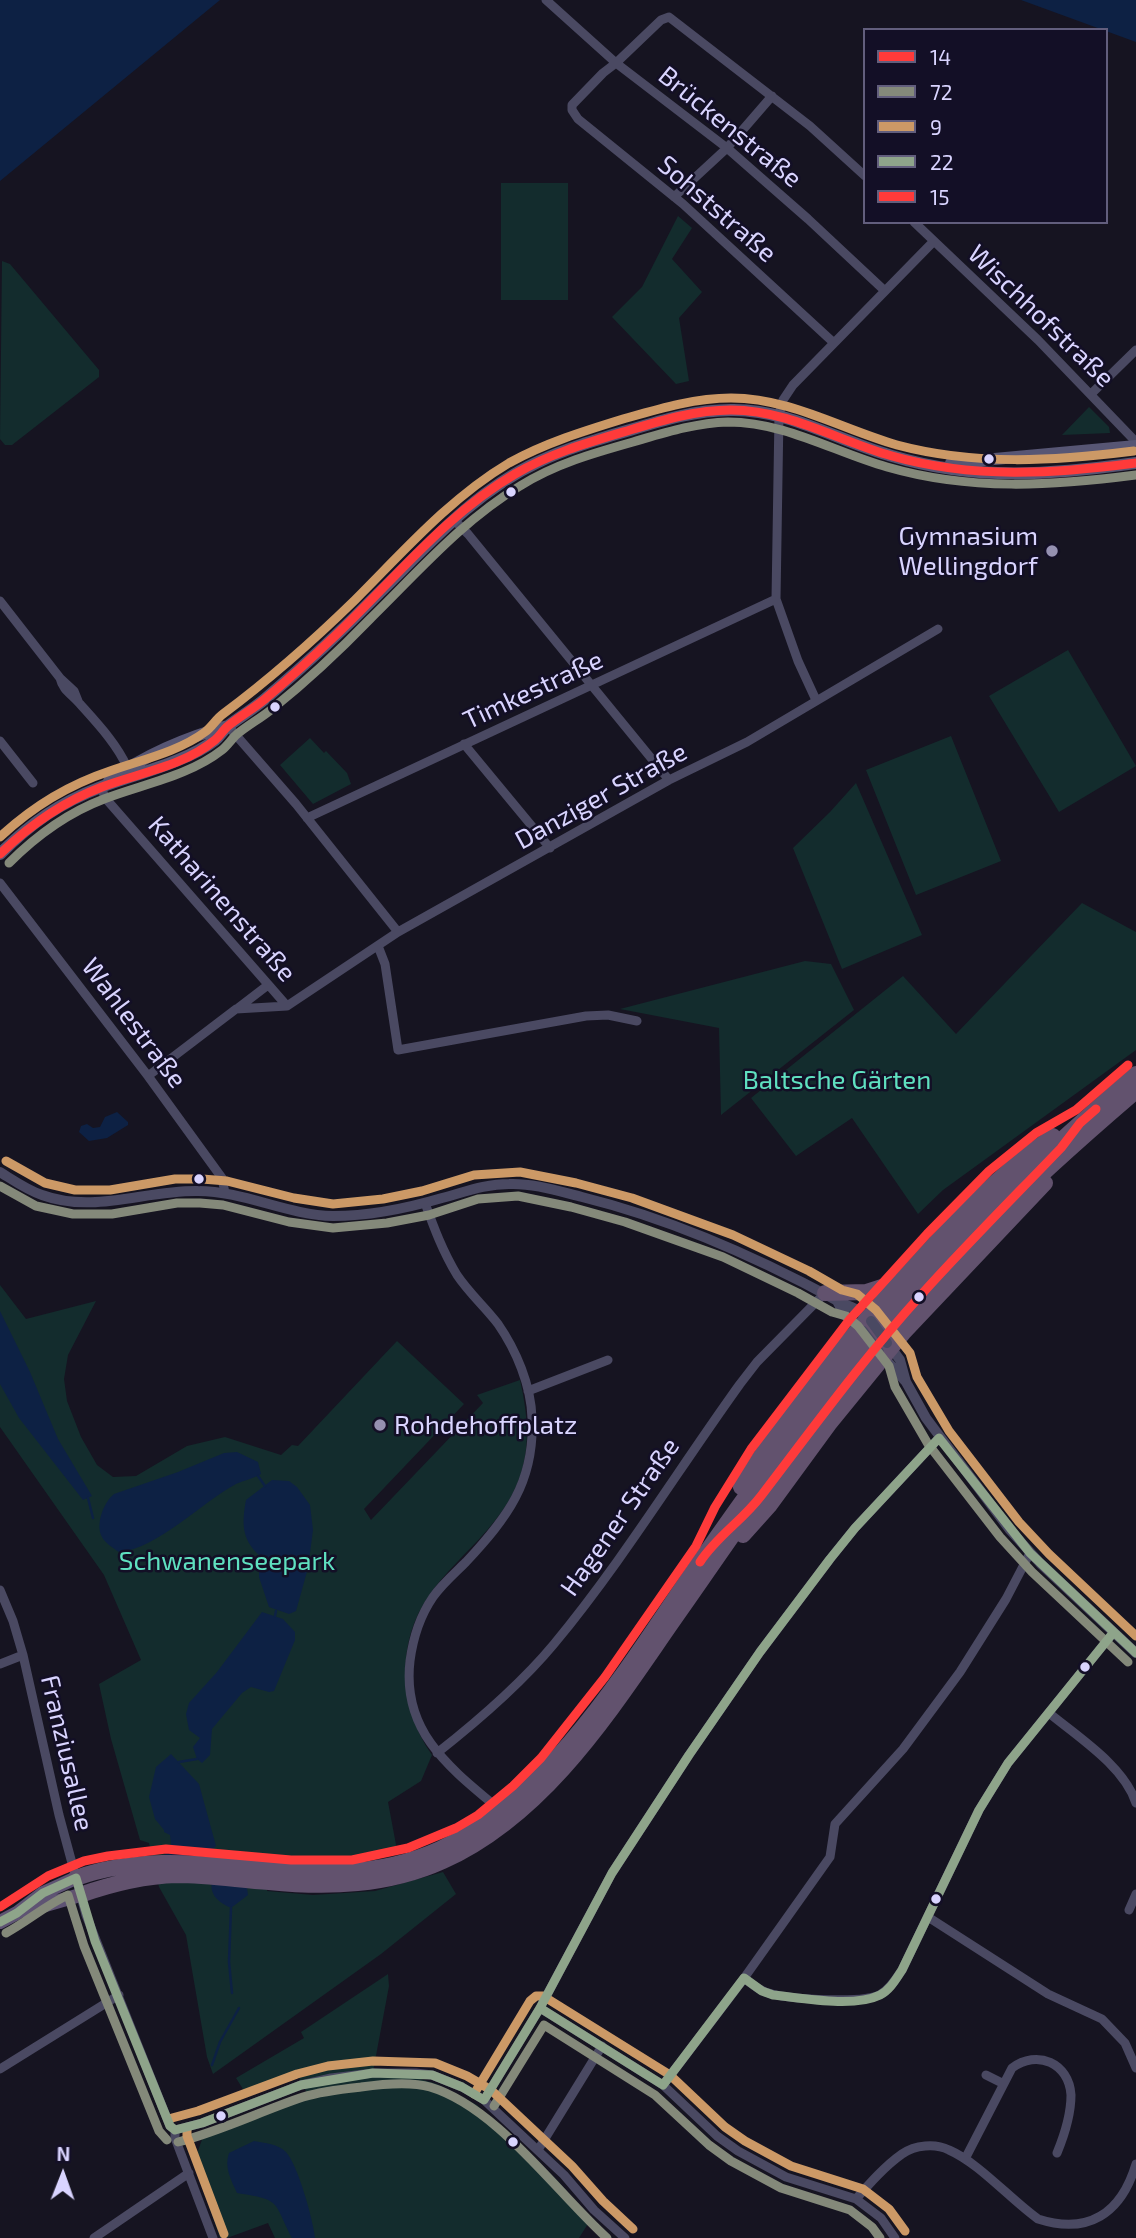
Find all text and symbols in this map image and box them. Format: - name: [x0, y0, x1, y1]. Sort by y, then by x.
- legend: [863, 28, 1108, 224]
- text: 14: [930, 44, 951, 69]
- street label: Brückenstraße: [652, 60, 808, 194]
- text: 72: [930, 79, 953, 104]
- text: 9: [930, 114, 942, 139]
- street label: Sohststraße: [651, 149, 783, 269]
- text: 22: [930, 149, 954, 174]
- text: 15: [930, 184, 950, 209]
- street label: Wischhofstraße: [961, 238, 1121, 394]
- unlabelled marker: [982, 452, 996, 466]
- unlabelled marker: [504, 485, 518, 499]
- place label: Gymnasium Wellingdorf: [898, 520, 1038, 582]
- marker: Gymnasium Wellingdorf: [1044, 543, 1060, 559]
- street label: Timkestraße: [458, 644, 608, 736]
- unlabelled marker: [268, 700, 282, 714]
- street label: Danziger Straße: [510, 736, 692, 856]
- street label: Katharinenstraße: [142, 810, 302, 988]
- street label: Wahlestraße: [75, 952, 193, 1094]
- park label: Baltsche Gärten: [743, 1064, 931, 1096]
- unlabelled marker: [192, 1172, 206, 1186]
- unlabelled marker: [912, 1290, 926, 1304]
- place label: Rohdehoffplatz: [394, 1409, 577, 1441]
- marker: Rohdehoffplatz: [372, 1417, 388, 1433]
- street label: Hagener Straße: [554, 1432, 686, 1602]
- park label: Schwanenseepark: [119, 1545, 335, 1577]
- unlabelled marker: [1078, 1660, 1092, 1674]
- street label: Franziusallee: [34, 1672, 100, 1834]
- unlabelled marker: [929, 1892, 943, 1906]
- unlabelled marker: [214, 2109, 228, 2123]
- unlabelled marker: [506, 2135, 520, 2149]
- north arrow: [28, 2140, 98, 2210]
- text: N: [56, 2142, 70, 2165]

